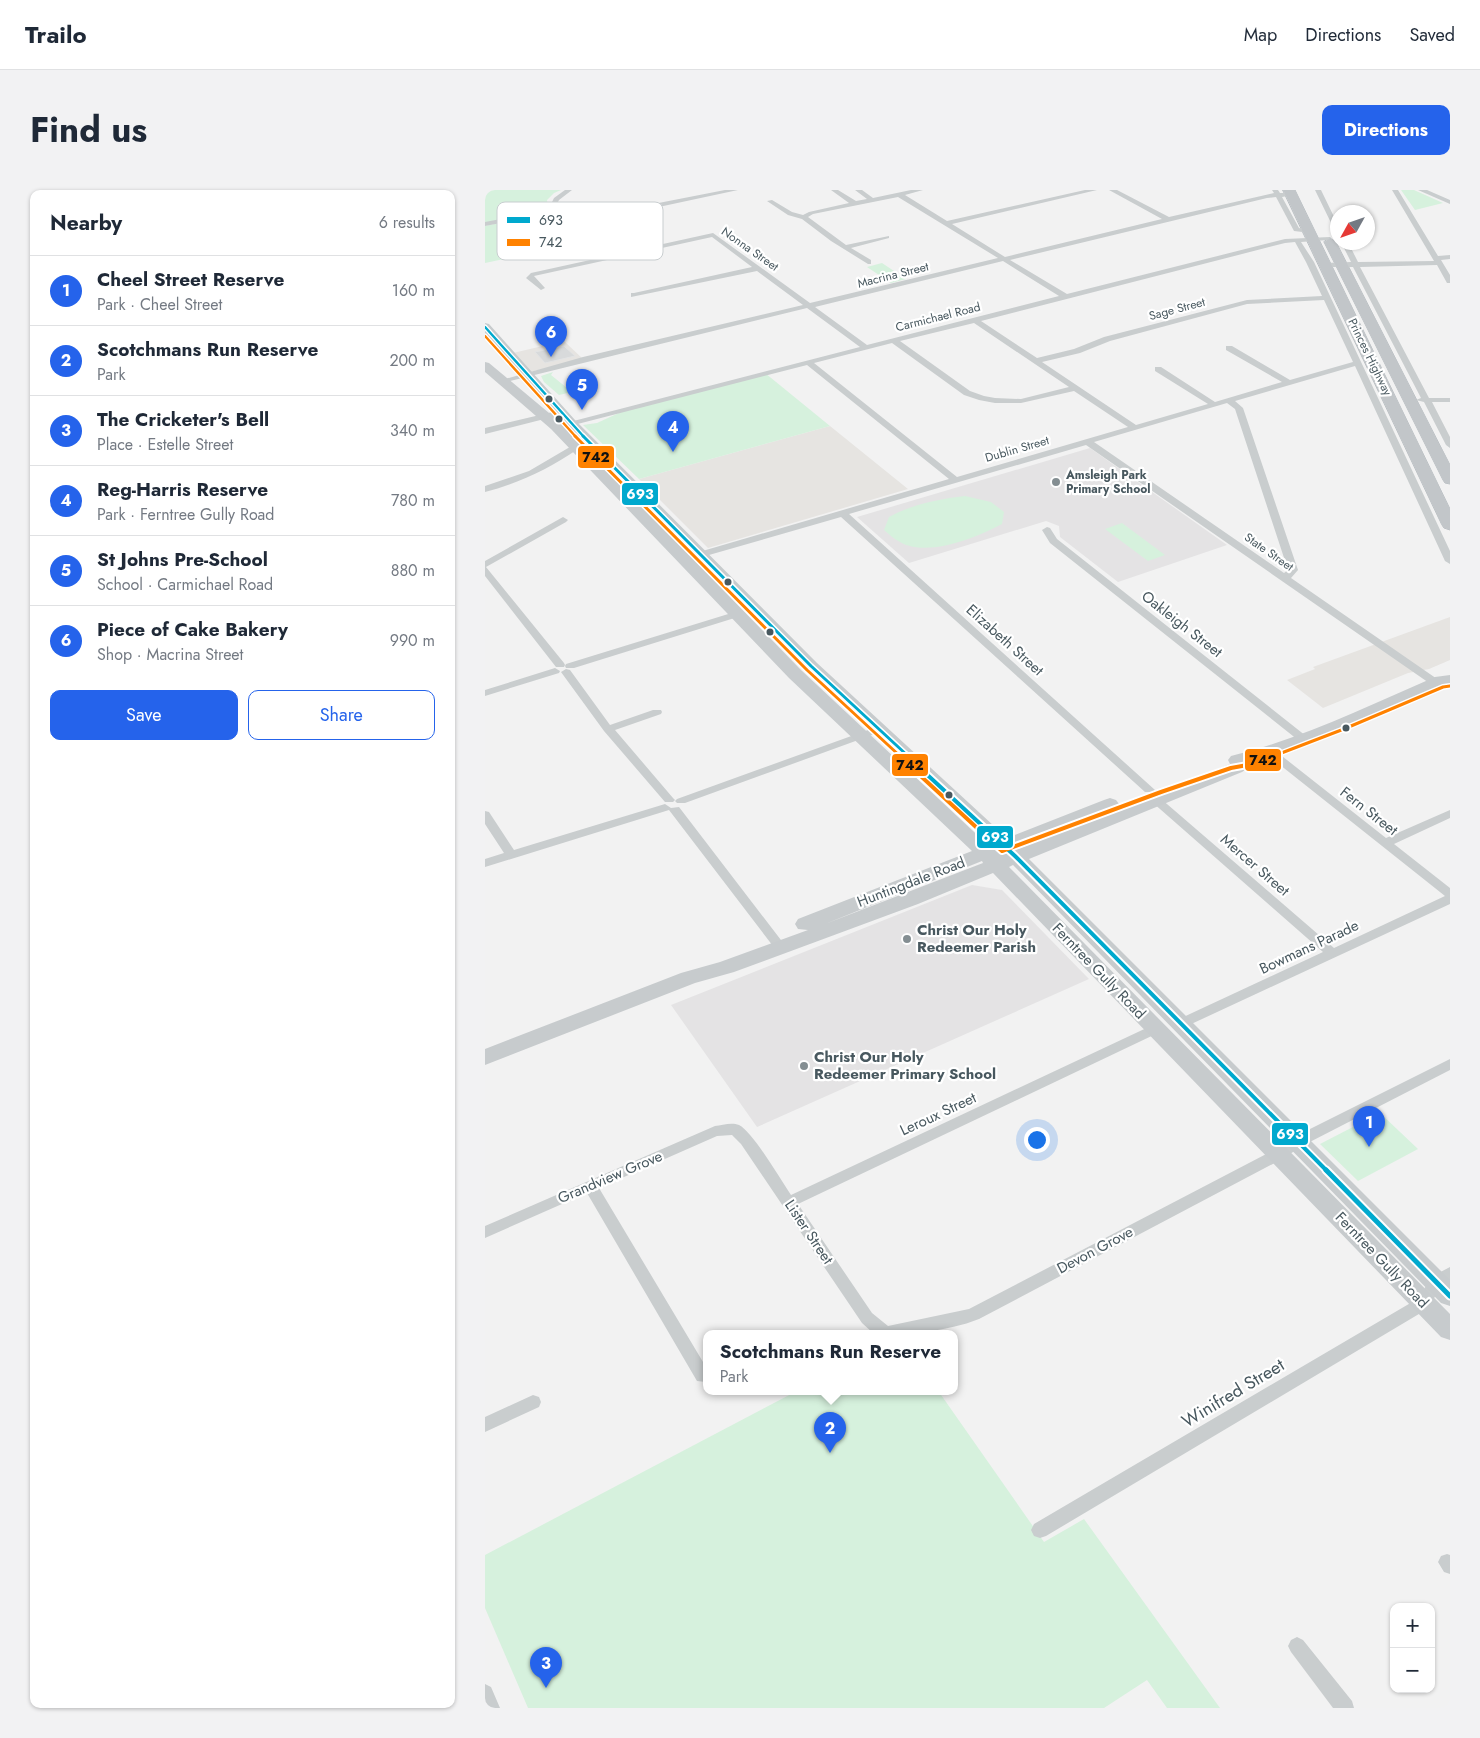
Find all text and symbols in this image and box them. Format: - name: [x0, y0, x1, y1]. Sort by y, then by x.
- text: Trailo: [25, 17, 87, 52]
- text: Map: [1244, 22, 1277, 48]
- text: Directions: [1305, 22, 1381, 48]
- text: Saved: [1409, 22, 1455, 48]
- text: Find us: [30, 105, 147, 155]
- button: Directions: [1322, 105, 1450, 155]
- legend: [497, 202, 663, 260]
- north arrow: [1330, 205, 1375, 250]
- text: Nearby: [50, 208, 122, 238]
- text: 693: [539, 210, 563, 230]
- text: 6 results: [379, 211, 435, 234]
- street label: Nonna Street: [718, 223, 782, 275]
- text: 742: [539, 232, 563, 252]
- street label: Macrina Street: [856, 257, 931, 293]
- text: Cheel Street Reserve: [97, 266, 284, 293]
- text: 1: [62, 279, 70, 302]
- text: 160 m: [392, 279, 435, 302]
- text: Park · Cheel Street: [97, 293, 222, 316]
- street label: Sage Street: [1147, 293, 1207, 325]
- street label: Carmichael Road: [894, 298, 982, 336]
- street label: Princes Highway: [1343, 315, 1397, 399]
- pin: 6: [535, 316, 567, 357]
- text: Scotchmans Run Reserve: [97, 336, 318, 363]
- text: 2: [61, 349, 71, 372]
- text: 200 m: [389, 349, 435, 372]
- text: Park: [97, 363, 126, 386]
- pin: 5: [566, 369, 598, 410]
- unlabelled marker: [544, 394, 554, 404]
- text: The Cricketer's Bell: [97, 406, 269, 433]
- pin: 4: [657, 411, 689, 452]
- unlabelled marker: [554, 414, 564, 424]
- text: 3: [61, 419, 71, 442]
- text: 340 m: [390, 419, 435, 442]
- street label: Dublin Street: [983, 431, 1051, 467]
- text: Place · Estelle Street: [97, 433, 233, 456]
- line badge: 742: [577, 445, 615, 469]
- text: 742: [582, 447, 610, 467]
- place label: Amsleigh Park Primary School: [1065, 466, 1151, 498]
- text: Reg-Harris Reserve: [97, 476, 268, 503]
- marker: Amsleigh Park Primary School: [1050, 476, 1062, 488]
- line badge: 693: [621, 482, 659, 506]
- text: 693: [626, 484, 654, 504]
- text: 4: [60, 489, 72, 512]
- text: 780 m: [391, 489, 435, 512]
- text: Park · Ferntree Gully Road: [97, 503, 274, 526]
- street label: State Street: [1241, 528, 1297, 576]
- text: St Johns Pre-School: [97, 546, 268, 573]
- text: 5: [61, 559, 71, 582]
- text: 880 m: [391, 559, 435, 582]
- text: School · Carmichael Road: [97, 573, 273, 596]
- unlabelled marker: [723, 577, 733, 587]
- street label: Oakleigh Street: [1137, 585, 1227, 663]
- street label: Elizabeth Street: [961, 599, 1049, 681]
- text: Piece of Cake Bakery: [97, 616, 288, 643]
- unlabelled marker: [765, 627, 775, 637]
- text: 6: [61, 629, 71, 652]
- text: 990 m: [390, 629, 435, 652]
- text: Shop · Macrina Street: [97, 643, 243, 666]
- button: Save: [50, 690, 238, 740]
- button: Share: [248, 690, 435, 740]
- unlabelled marker: [1341, 723, 1351, 733]
- line badge: 742: [1244, 748, 1282, 772]
- text: 742: [1249, 750, 1277, 770]
- line badge: 742: [891, 753, 929, 777]
- text: 742: [896, 755, 924, 775]
- street label: Fern Street: [1335, 781, 1403, 841]
- unlabelled marker: [944, 790, 954, 800]
- line badge: 693: [976, 825, 1014, 849]
- text: 693: [981, 827, 1009, 847]
- street label: Mercer Street: [1216, 829, 1295, 901]
- street label: Huntingdale Road: [854, 851, 968, 913]
- street label: Bowmans Parade: [1256, 914, 1363, 980]
- street label: Ferntree Gully Road: [1047, 918, 1151, 1024]
- place label: Christ Our Holy Redeemer Parish: [917, 919, 1036, 958]
- marker: Christ Our Holy Redeemer Parish: [901, 933, 913, 945]
- place label: Christ Our Holy Redeemer Primary School: [814, 1046, 996, 1085]
- marker: Christ Our Holy Redeemer Primary School: [798, 1060, 810, 1072]
- street label: Leroux Street: [896, 1087, 980, 1141]
- pin: 1: [1353, 1106, 1385, 1147]
- line badge: 693: [1271, 1122, 1309, 1146]
- text: 693: [1276, 1124, 1304, 1144]
- your location: [1024, 1127, 1050, 1153]
- street label: Grandview Grove: [554, 1145, 666, 1209]
- street label: Lister Street: [779, 1195, 839, 1269]
- street label: Ferntree Gully Road: [1330, 1207, 1434, 1313]
- street label: Devon Grove: [1053, 1221, 1137, 1279]
- popup: [703, 1330, 958, 1395]
- text: Scotchmans Run Reserve: [720, 1338, 941, 1365]
- street label: Winifred Street: [1177, 1352, 1290, 1434]
- text: Park: [720, 1365, 748, 1388]
- pin: 2: [814, 1412, 846, 1453]
- map controls: [1390, 1603, 1435, 1693]
- button: +: [1390, 1603, 1435, 1648]
- pin: 3: [530, 1647, 562, 1688]
- button: −: [1390, 1648, 1435, 1693]

